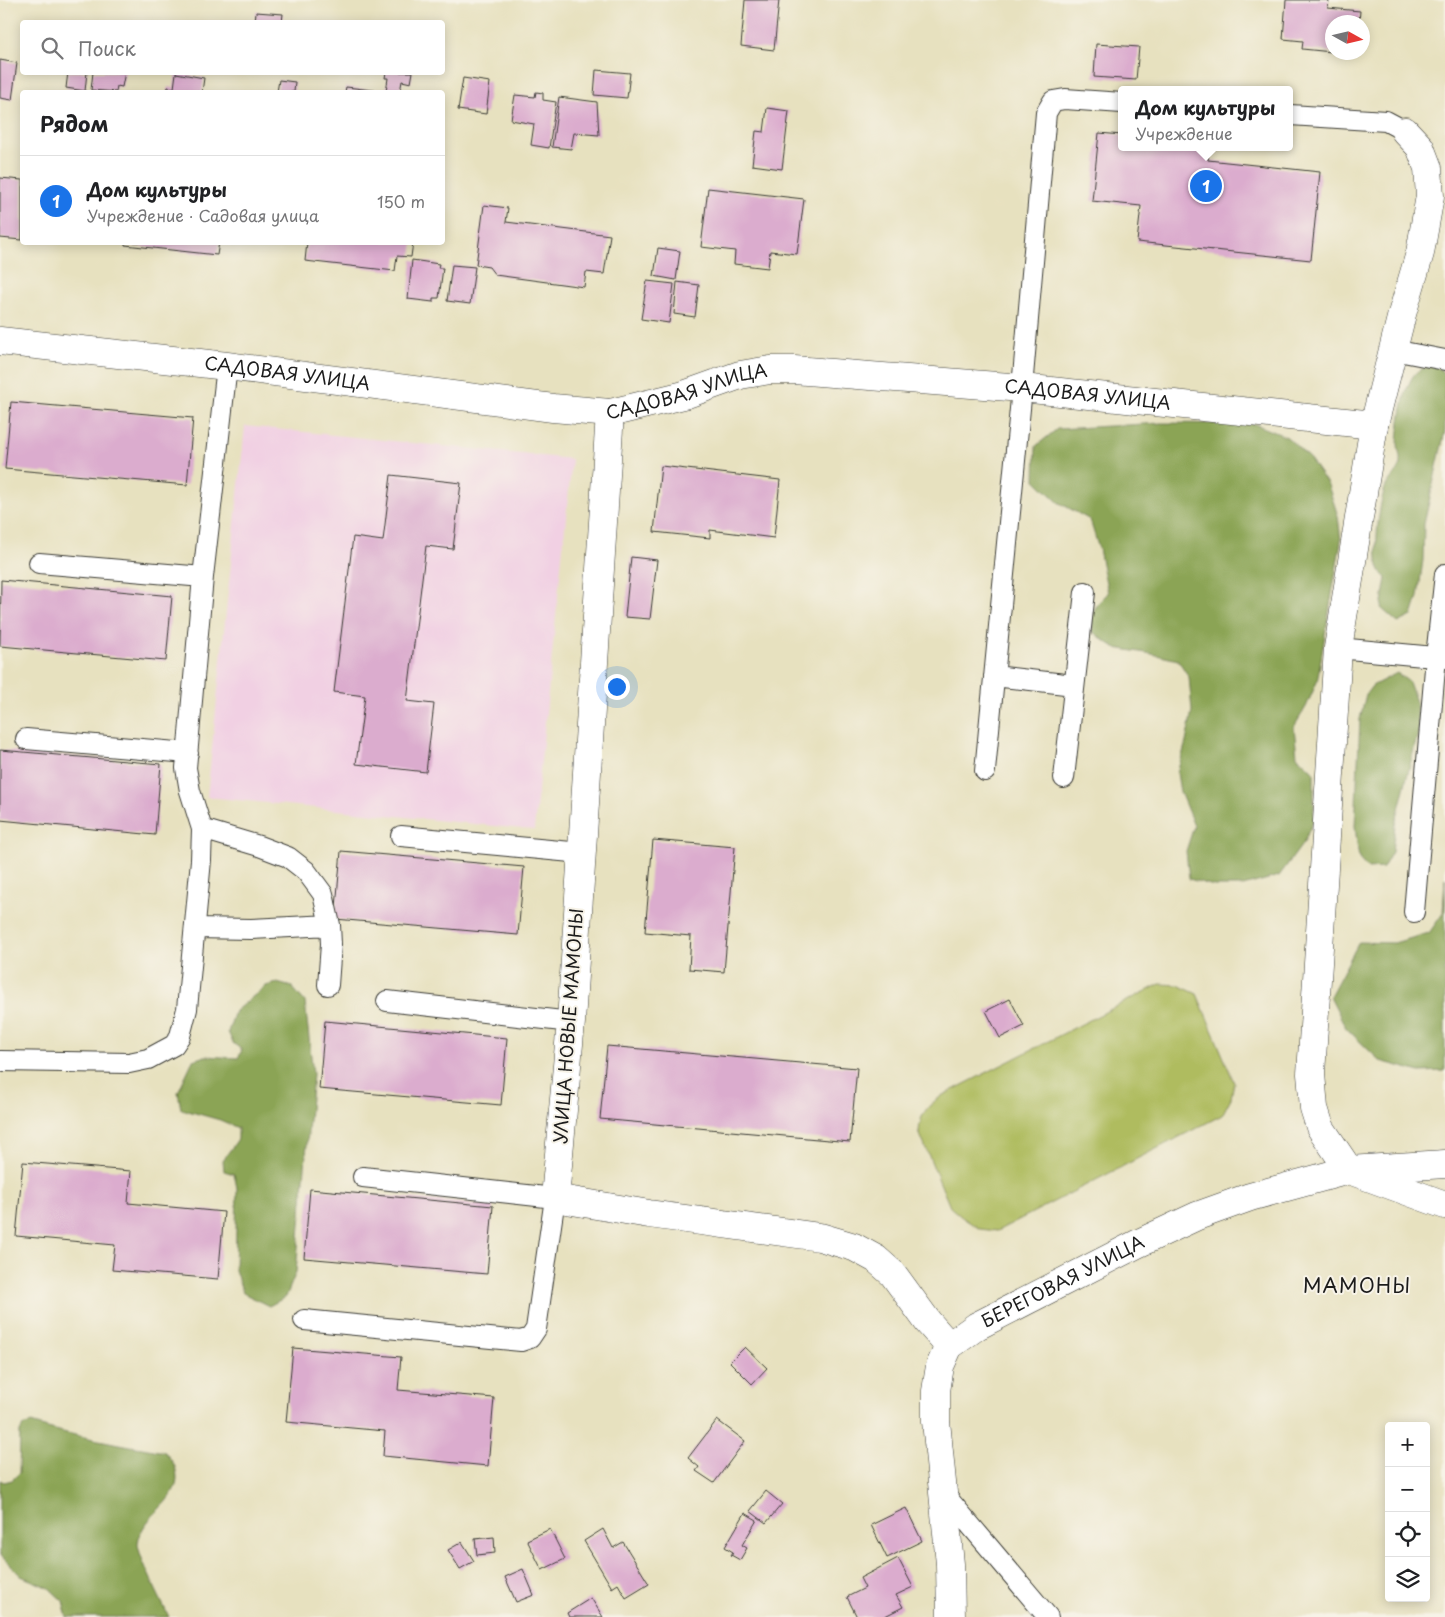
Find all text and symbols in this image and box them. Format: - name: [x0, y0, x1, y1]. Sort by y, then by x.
- north arrow: [1325, 15, 1370, 60]
- search box: [20, 20, 445, 75]
- icon: search: [38, 34, 66, 62]
- text: Поиск: [78, 34, 136, 62]
- popup: [1118, 86, 1293, 151]
- text: Дом культуры: [1136, 93, 1275, 121]
- text: Рядом: [40, 107, 108, 139]
- text: Учреждение: [1136, 121, 1233, 145]
- pin: 1: [1190, 167, 1222, 205]
- text: Дом культуры: [87, 175, 227, 203]
- text: 1: [52, 189, 60, 213]
- text: 150 m: [377, 189, 425, 213]
- text: Учреждение · Садовая улица: [87, 203, 319, 227]
- street label: САДОВАЯ УЛИЦА: [203, 349, 372, 396]
- street label: САДОВАЯ УЛИЦА: [603, 356, 769, 426]
- street label: САДОВАЯ УЛИЦА: [1004, 372, 1172, 416]
- your location: [604, 674, 630, 700]
- street label: УЛИЦА НОВЫЕ МАМОНЫ: [546, 907, 589, 1144]
- street label: БЕРЕГОВАЯ УЛИЦА: [976, 1228, 1149, 1334]
- district label: МАМОНЫ: [1303, 1270, 1411, 1300]
- map controls: [1385, 1422, 1430, 1602]
- button: +: [1385, 1422, 1430, 1467]
- button: −: [1385, 1467, 1430, 1512]
- button: locate: [1385, 1512, 1430, 1557]
- button: layers: [1385, 1557, 1430, 1602]

